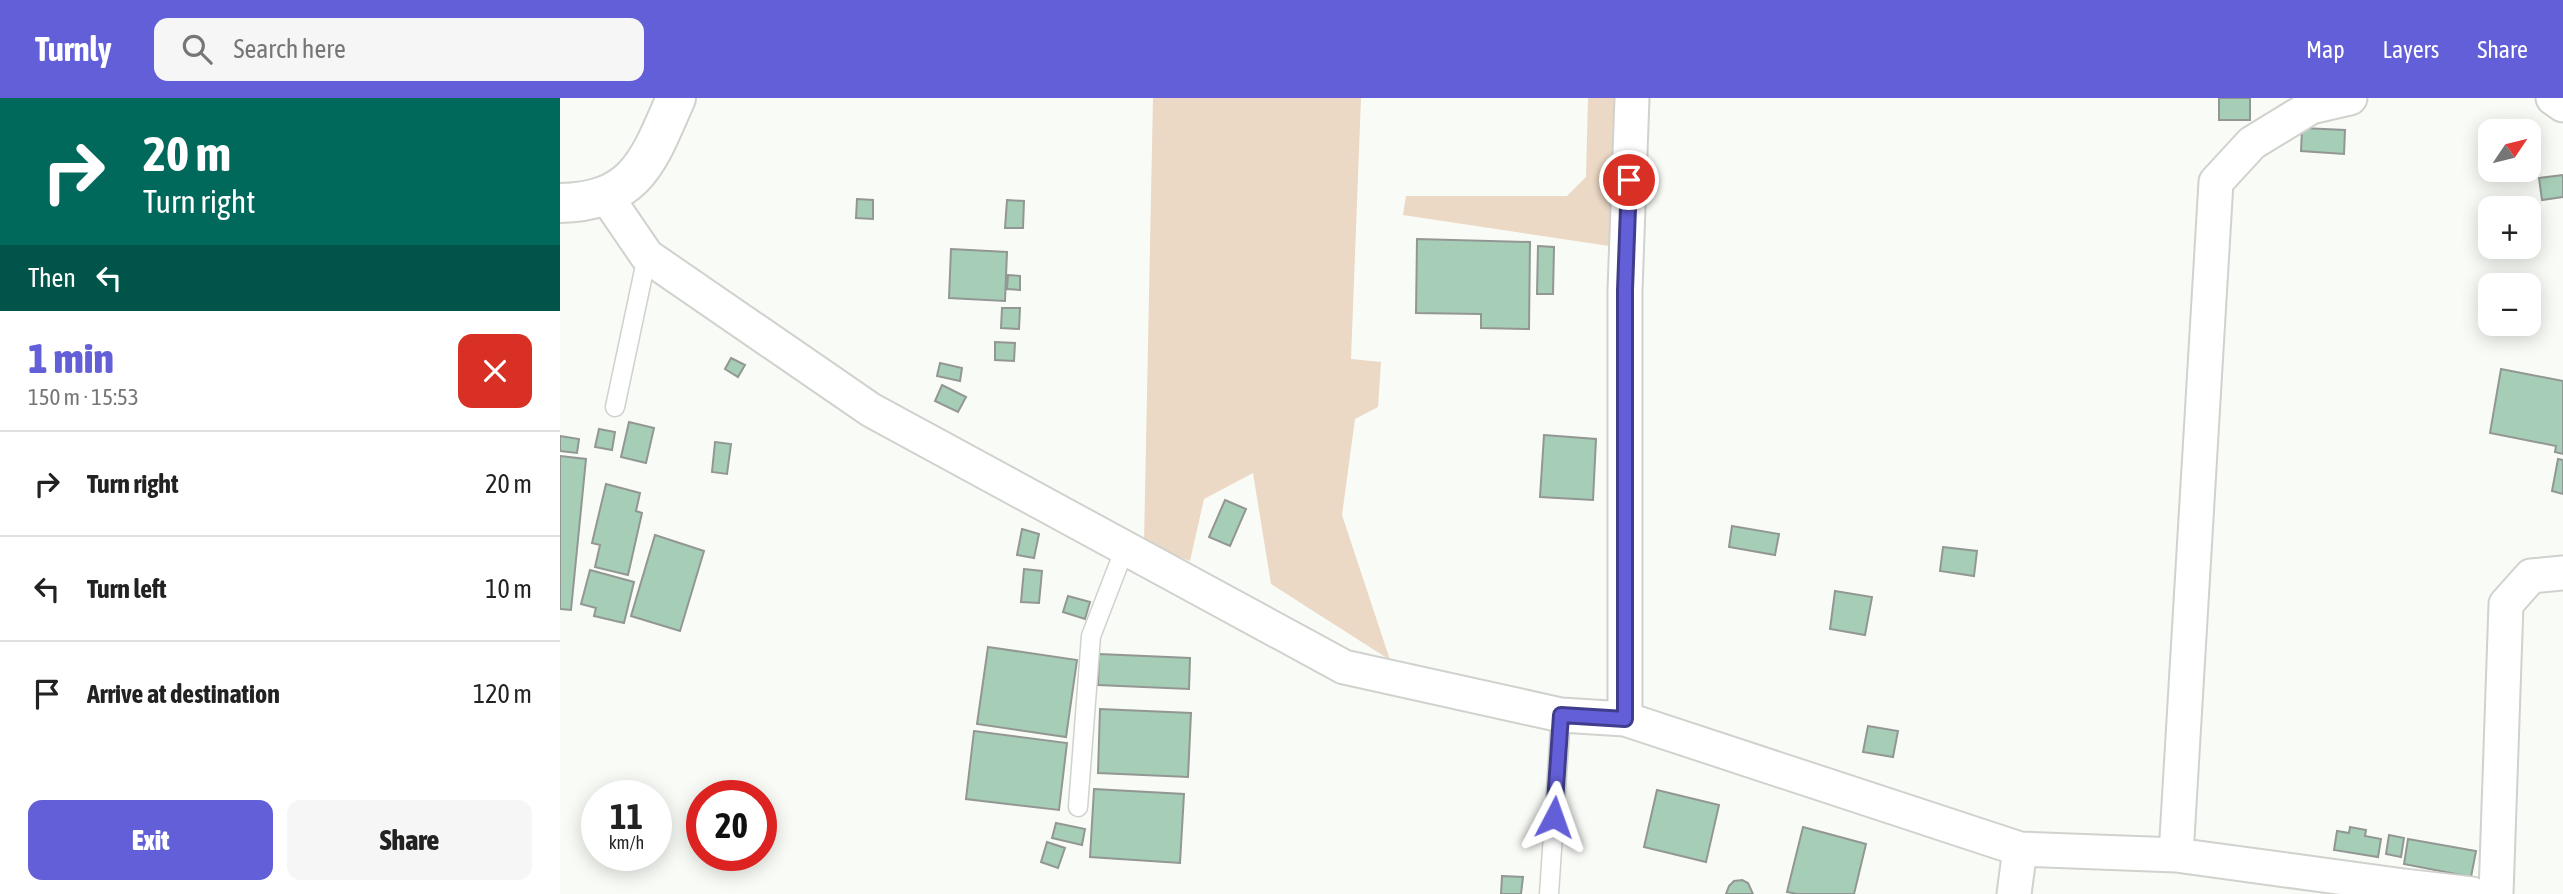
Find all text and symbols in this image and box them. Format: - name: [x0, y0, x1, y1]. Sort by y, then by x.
- search box: [154, 18, 644, 81]
- text: Turnly: [35, 30, 112, 68]
- icon: search: [178, 30, 216, 68]
- text: Search here: [234, 34, 346, 64]
- text: Map: [2306, 36, 2345, 63]
- text: Layers: [2383, 36, 2439, 63]
- text: Share: [2477, 36, 2528, 63]
- north arrow: [2478, 119, 2541, 182]
- map controls: [2478, 119, 2541, 336]
- text: 20 m: [143, 125, 231, 181]
- icon: right: [28, 126, 119, 217]
- pin: [1599, 150, 1659, 210]
- icon: arrive: [1610, 161, 1648, 199]
- text: Turn right: [143, 183, 256, 220]
- button: +: [2478, 196, 2541, 259]
- icon: left: [90, 259, 128, 297]
- text: Then: [28, 263, 76, 293]
- button: −: [2478, 273, 2541, 336]
- text: 1 min: [28, 334, 114, 382]
- button: close: [458, 334, 532, 408]
- text: 150 m · 15:53: [28, 384, 139, 410]
- icon: right: [28, 465, 66, 503]
- text: Turn right: [87, 469, 178, 499]
- text: 20 m: [485, 469, 532, 499]
- icon: left: [28, 570, 66, 608]
- text: Turn left: [87, 574, 167, 604]
- text: 10 m: [485, 574, 532, 604]
- icon: arrive: [28, 675, 66, 713]
- text: Arrive at destination: [87, 679, 280, 709]
- text: 120 m: [473, 679, 532, 709]
- speed limit sign: 20: [686, 780, 777, 871]
- position arrow: [1517, 780, 1591, 854]
- text: 11: [610, 796, 643, 836]
- button: Exit: [28, 800, 273, 880]
- button: Share: [287, 800, 532, 880]
- text: km/h: [609, 832, 644, 853]

